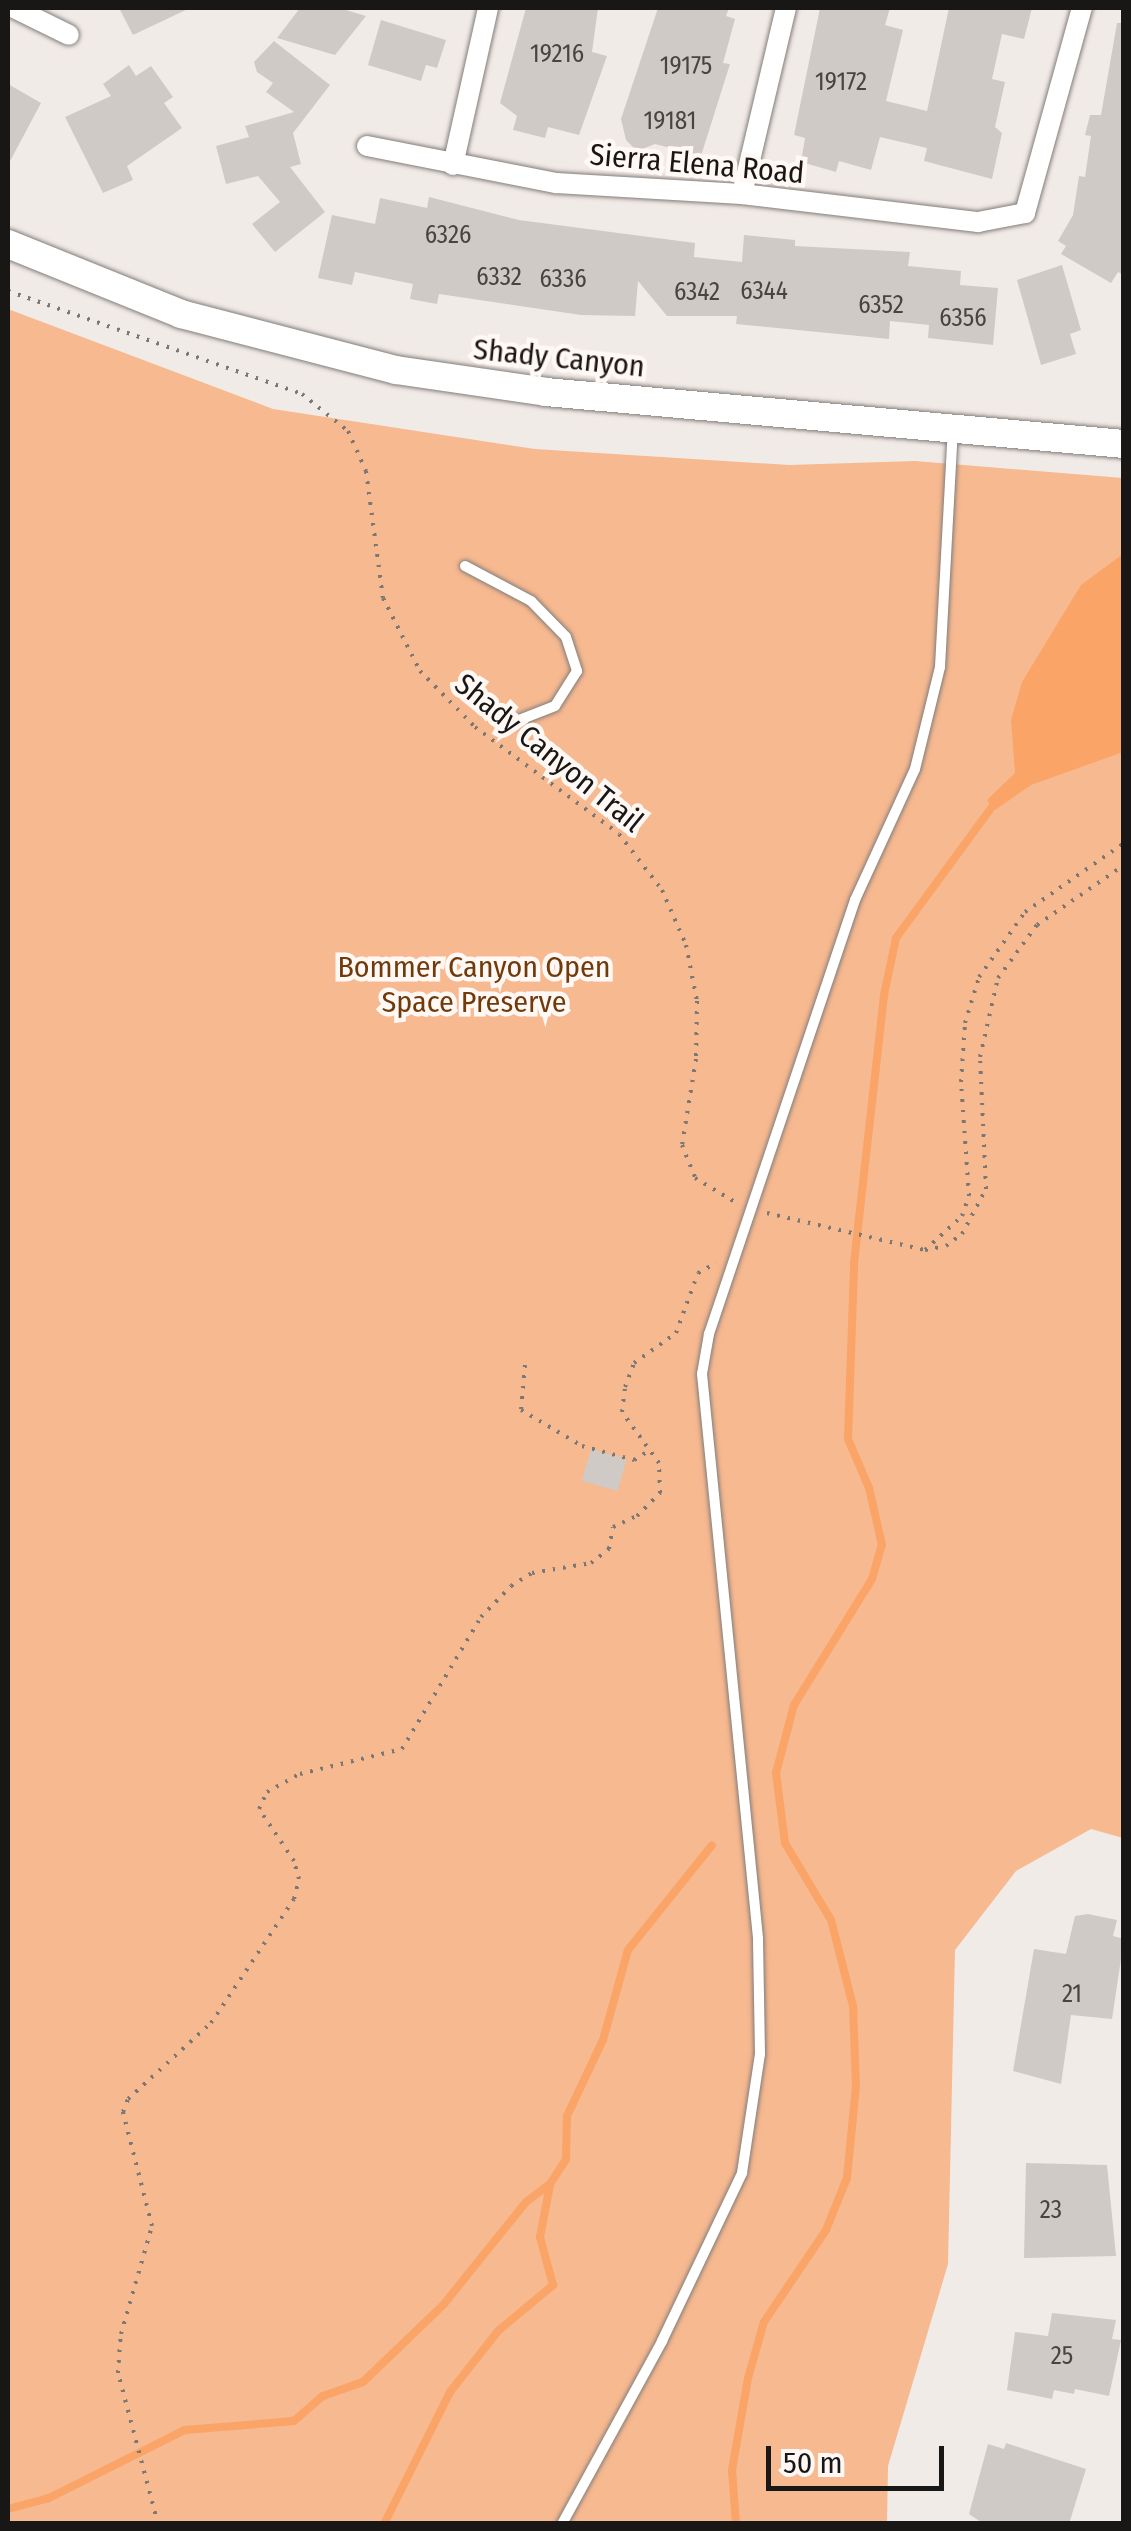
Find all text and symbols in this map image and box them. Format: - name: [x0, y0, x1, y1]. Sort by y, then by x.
- house number: 19216: [530, 39, 584, 69]
- house number: 19175: [660, 51, 712, 81]
- house number: 19172: [815, 67, 867, 97]
- house number: 19181: [644, 106, 696, 136]
- street label: Sierra Elena Road: [588, 137, 806, 191]
- house number: 6326: [425, 220, 471, 250]
- house number: 6332: [476, 262, 522, 292]
- house number: 6336: [539, 264, 587, 294]
- house number: 6344: [740, 276, 788, 306]
- house number: 6342: [674, 277, 720, 307]
- house number: 6352: [858, 290, 904, 320]
- house number: 6356: [939, 303, 987, 333]
- street label: Shady Canyon: [472, 331, 646, 385]
- street label: Shady Canyon Trail: [448, 666, 650, 840]
- park label: Bommer Canyon Open Space Preserve: [337, 949, 611, 1020]
- house number: 21: [1062, 1979, 1082, 2009]
- house number: 23: [1040, 2195, 1062, 2225]
- house number: 25: [1051, 2341, 1073, 2371]
- scale bar: [771, 2426, 948, 2488]
- text: 50 m: [783, 2445, 843, 2481]

